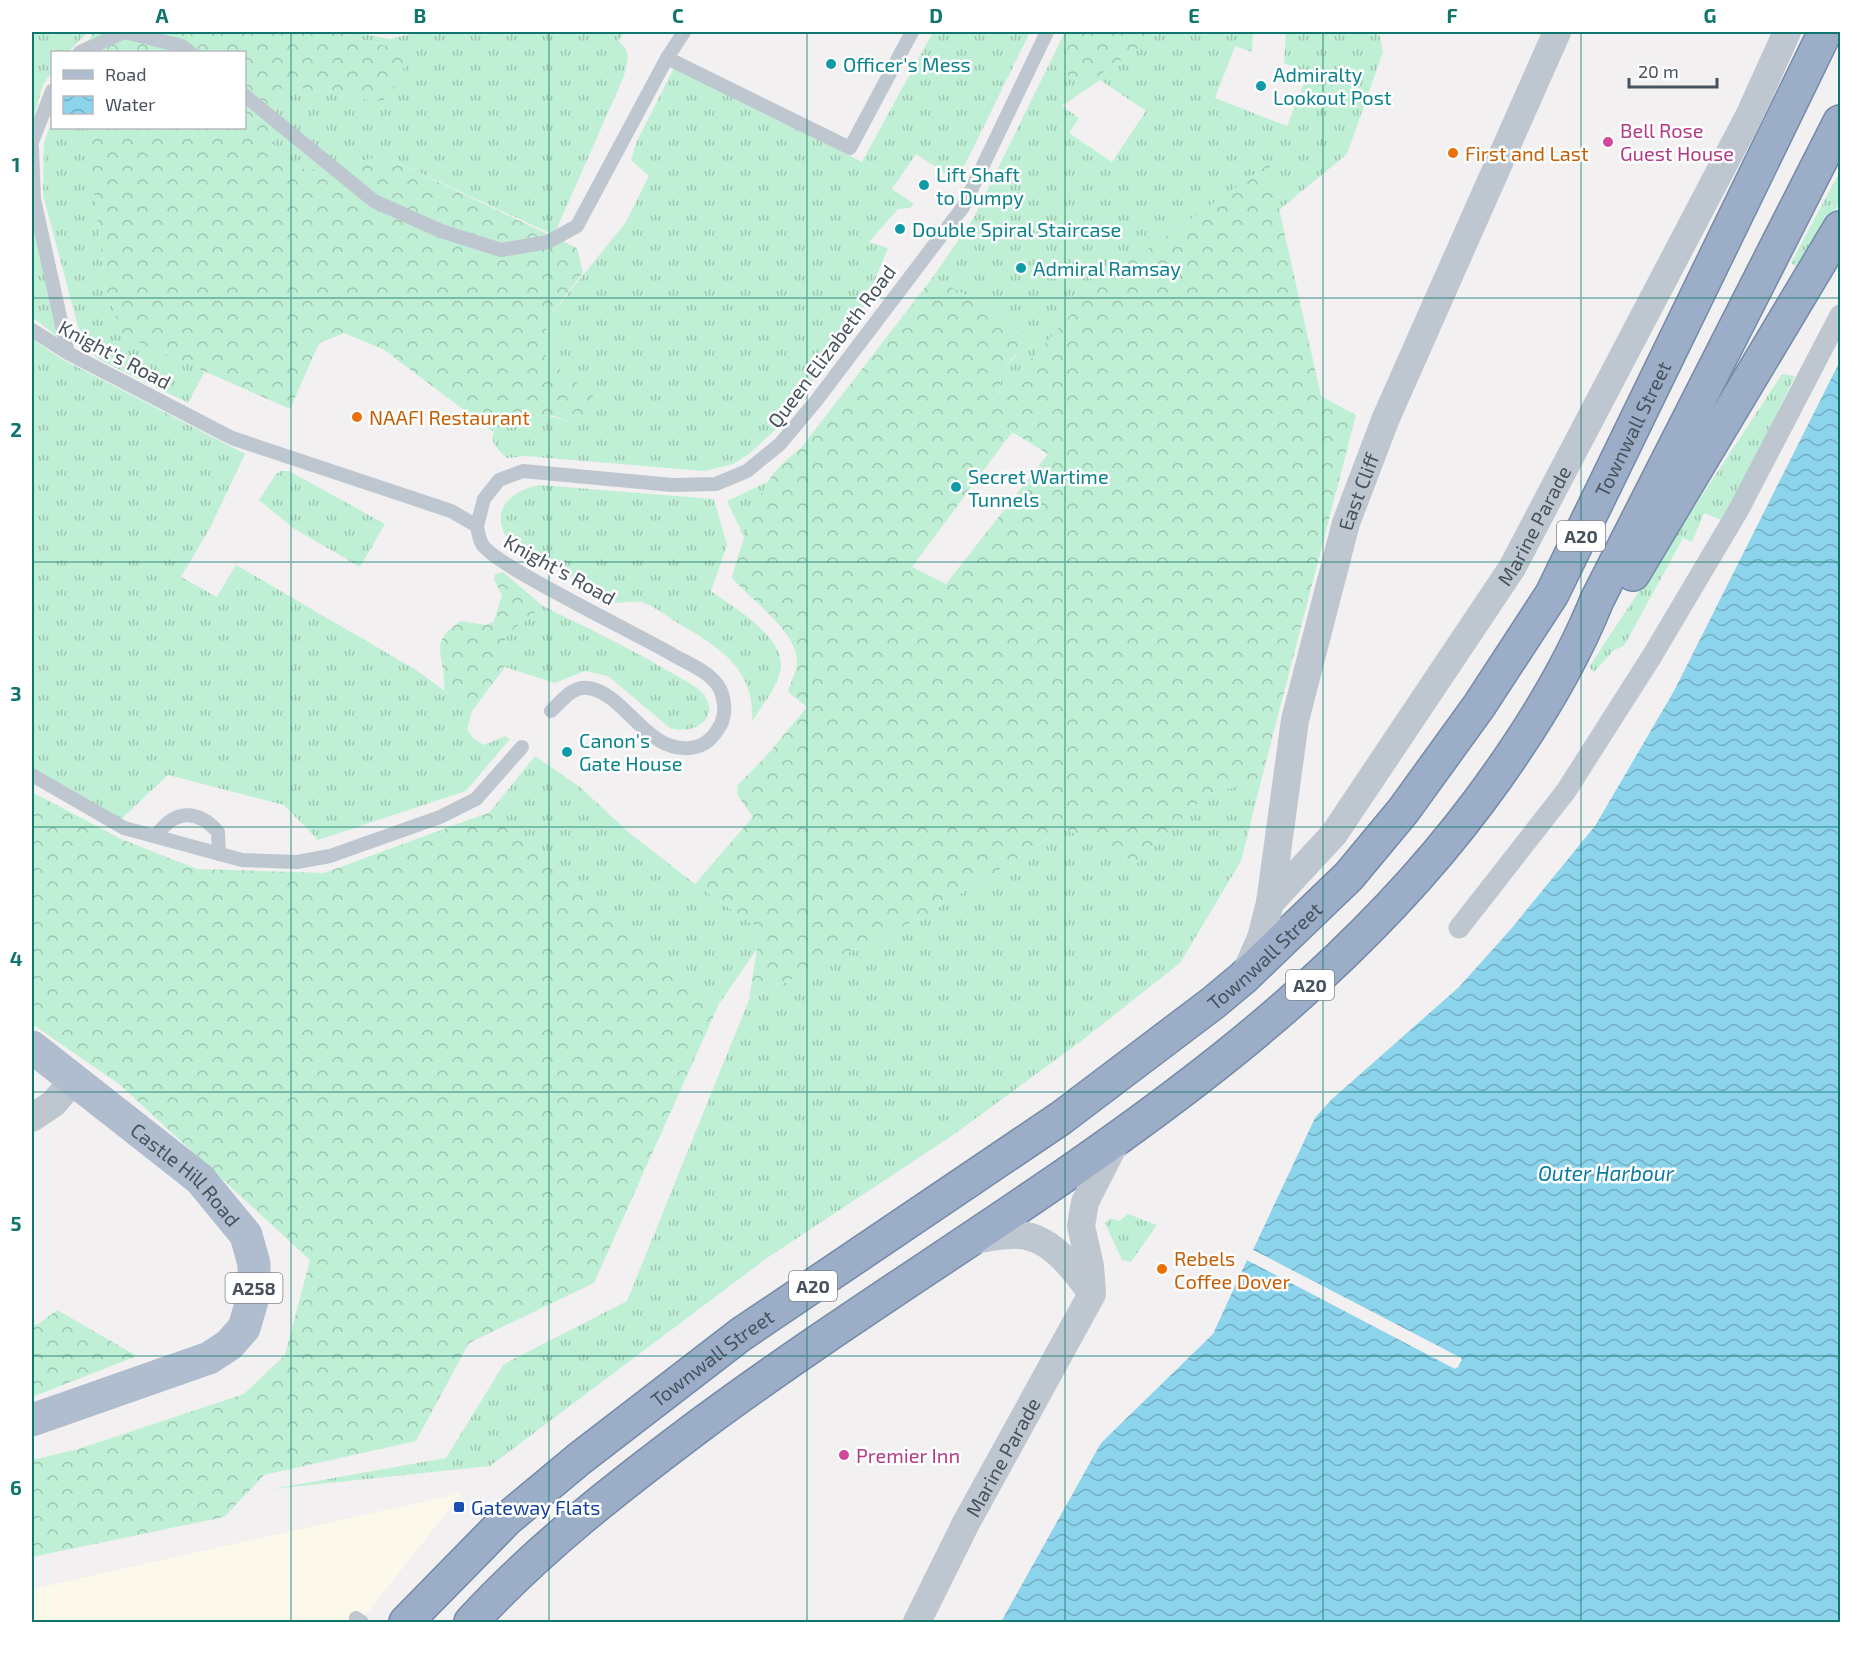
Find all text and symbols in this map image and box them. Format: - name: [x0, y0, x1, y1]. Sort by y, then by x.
- text: A: [155, 3, 169, 27]
- text: B: [414, 3, 426, 27]
- text: C: [672, 3, 684, 27]
- text: D: [929, 3, 943, 27]
- text: E: [1188, 3, 1200, 27]
- text: F: [1446, 3, 1458, 27]
- text: G: [1704, 3, 1716, 27]
- legend: [51, 51, 246, 129]
- scale bar: [1629, 51, 1718, 89]
- place label: Officer's Mess: [843, 52, 971, 76]
- marker: Officer's Mess: [824, 57, 838, 71]
- text: 20 m: [1638, 60, 1679, 82]
- place label: Admiralty Lookout Post: [1273, 62, 1392, 109]
- text: Road: [105, 63, 146, 85]
- marker: Admiralty Lookout Post: [1254, 79, 1268, 93]
- text: Water: [105, 93, 155, 115]
- place label: Bell Rose Guest House: [1620, 118, 1734, 165]
- marker: Bell Rose Guest House: [1601, 135, 1615, 149]
- place label: First and Last: [1465, 141, 1589, 165]
- marker: First and Last: [1446, 146, 1460, 160]
- text: 1: [12, 152, 20, 176]
- place label: Lift Shaft to Dumpy: [936, 162, 1024, 209]
- marker: Lift Shaft to Dumpy: [917, 178, 931, 192]
- place label: Double Spiral Staircase: [912, 217, 1121, 241]
- marker: Double Spiral Staircase: [893, 222, 907, 236]
- place label: Admiral Ramsay: [1033, 256, 1181, 280]
- street label: Queen Elizabeth Road: [762, 260, 900, 432]
- marker: Admiral Ramsay: [1014, 261, 1028, 275]
- street label: Knight's Road: [55, 314, 175, 394]
- street label: Townwall Street: [1589, 357, 1676, 500]
- place label: NAAFI Restaurant: [369, 405, 530, 429]
- marker: NAAFI Restaurant: [350, 410, 364, 424]
- text: 2: [10, 417, 22, 441]
- street label: East Cliff: [1333, 449, 1384, 533]
- street label: Marine Parade: [1492, 461, 1576, 590]
- place label: Secret Wartime Tunnels: [968, 464, 1109, 511]
- marker: Secret Wartime Tunnels: [949, 480, 963, 494]
- road number: A20: [1557, 521, 1605, 551]
- street label: Knight's Road: [500, 529, 620, 609]
- text: 3: [10, 681, 22, 705]
- place label: Canon's Gate House: [579, 728, 682, 775]
- marker: Canon's Gate House: [560, 745, 574, 759]
- street label: Townwall Street: [1202, 897, 1327, 1015]
- text: 4: [10, 946, 23, 970]
- road number: A20: [1286, 970, 1334, 1000]
- street label: Castle Hill Road: [126, 1117, 246, 1231]
- water label: Outer Harbour: [1538, 1160, 1675, 1185]
- text: 5: [10, 1211, 22, 1235]
- place label: Rebels Coffee Dover: [1174, 1246, 1291, 1293]
- marker: Rebels Coffee Dover: [1155, 1262, 1169, 1276]
- road number: A20: [789, 1271, 837, 1301]
- road number: A258: [226, 1273, 282, 1303]
- street label: Townwall Street: [645, 1304, 778, 1412]
- street label: Marine Parade: [960, 1393, 1045, 1521]
- place label: Premier Inn: [856, 1443, 960, 1467]
- marker: Premier Inn: [837, 1448, 851, 1462]
- text: 6: [10, 1475, 22, 1499]
- place label: Gateway Flats: [471, 1495, 600, 1519]
- marker: Gateway Flats: [452, 1500, 466, 1514]

